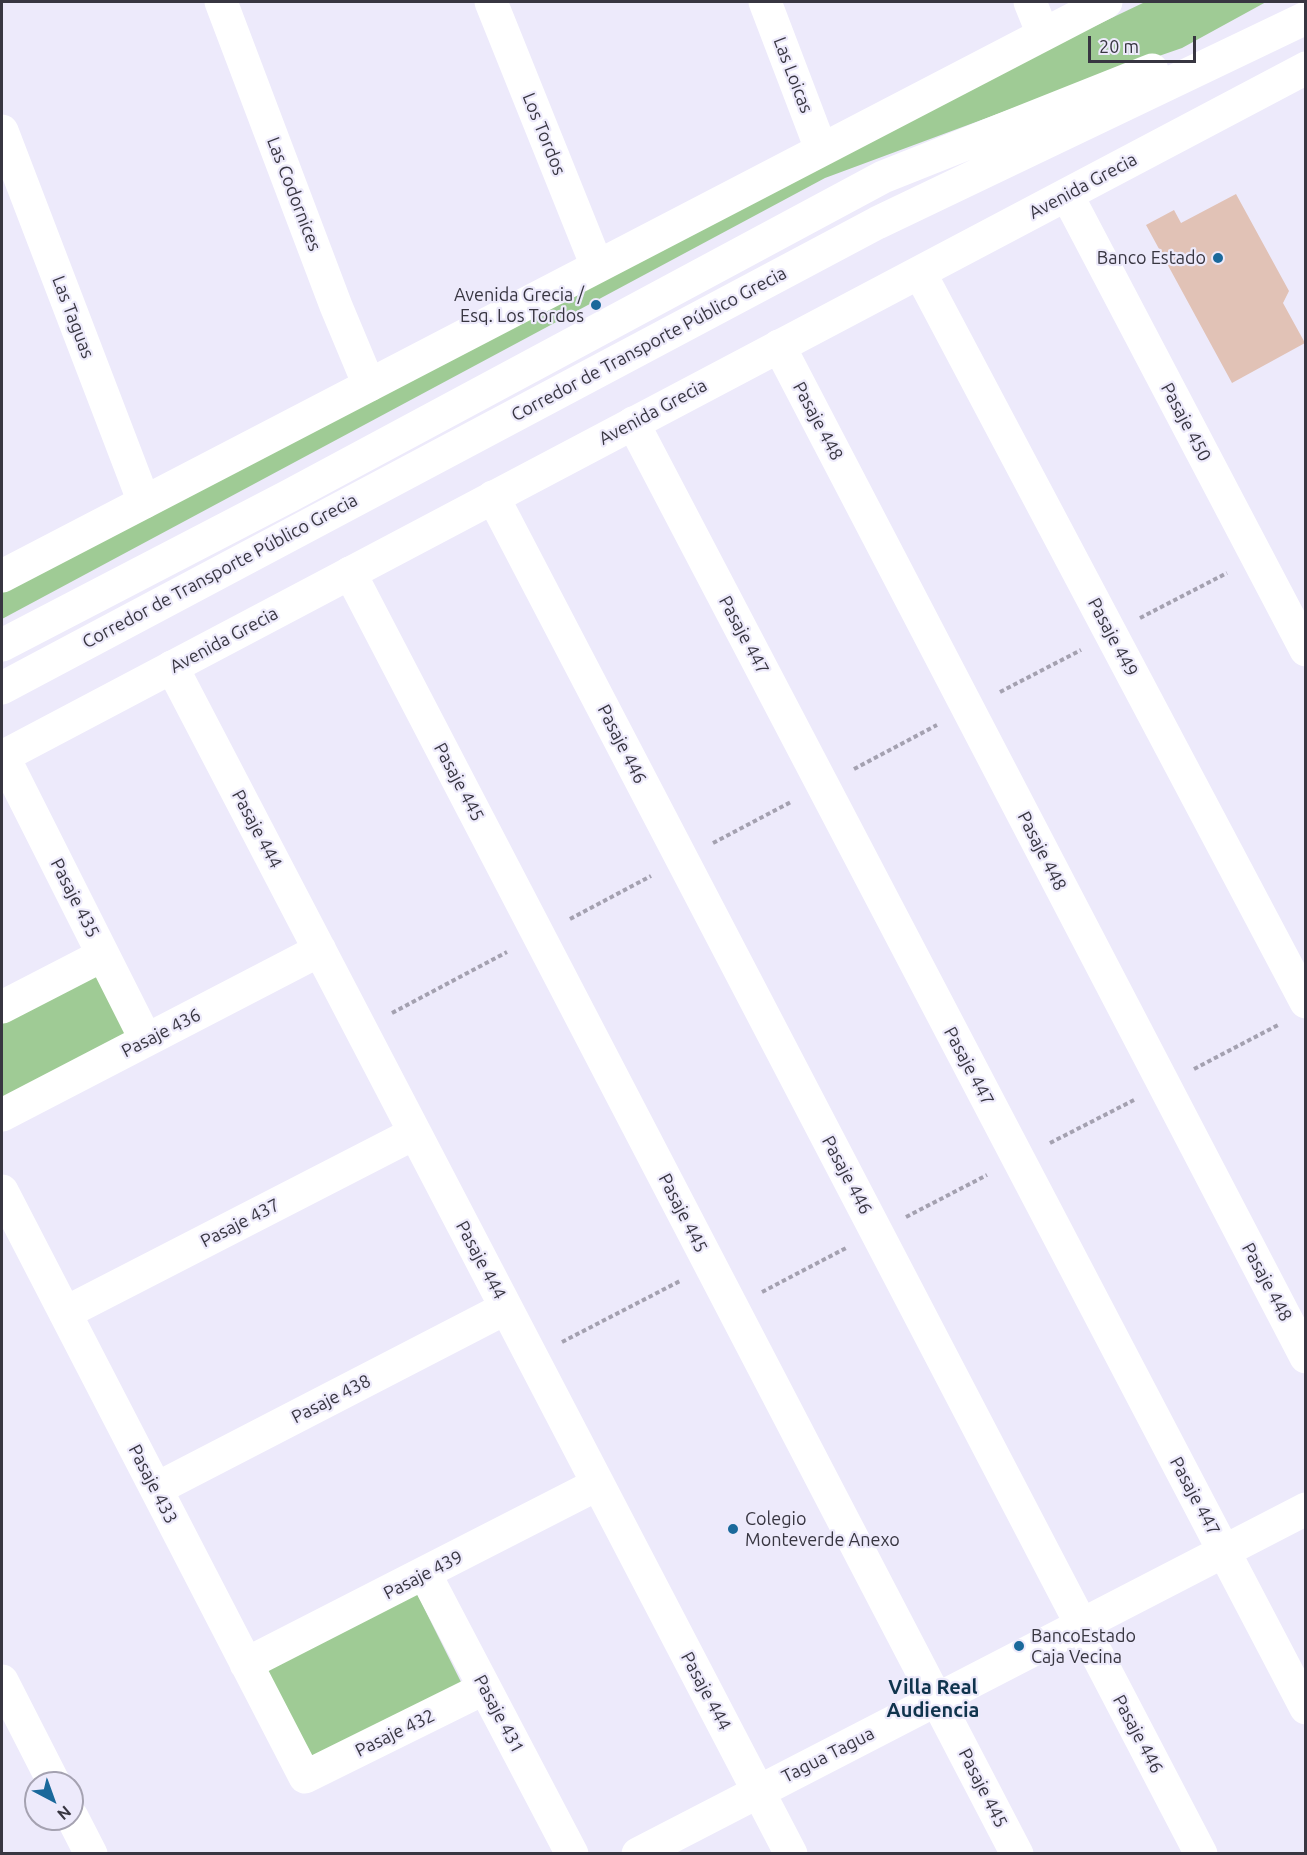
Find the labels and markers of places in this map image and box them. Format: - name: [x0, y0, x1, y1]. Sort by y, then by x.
- place label: Banco Estado: [1097, 247, 1206, 269]
- marker: Banco Estado: [1211, 251, 1225, 265]
- place label: Avenida Grecia / Esq. Los Tordos: [454, 284, 584, 326]
- marker: Avenida Grecia / Esq. Los Tordos: [589, 298, 603, 312]
- place label: Colegio Monteverde Anexo: [745, 1508, 900, 1550]
- marker: Colegio Monteverde Anexo: [726, 1522, 740, 1536]
- place label: BancoEstado Caja Vecina: [1031, 1625, 1136, 1668]
- marker: BancoEstado Caja Vecina: [1012, 1639, 1026, 1653]

